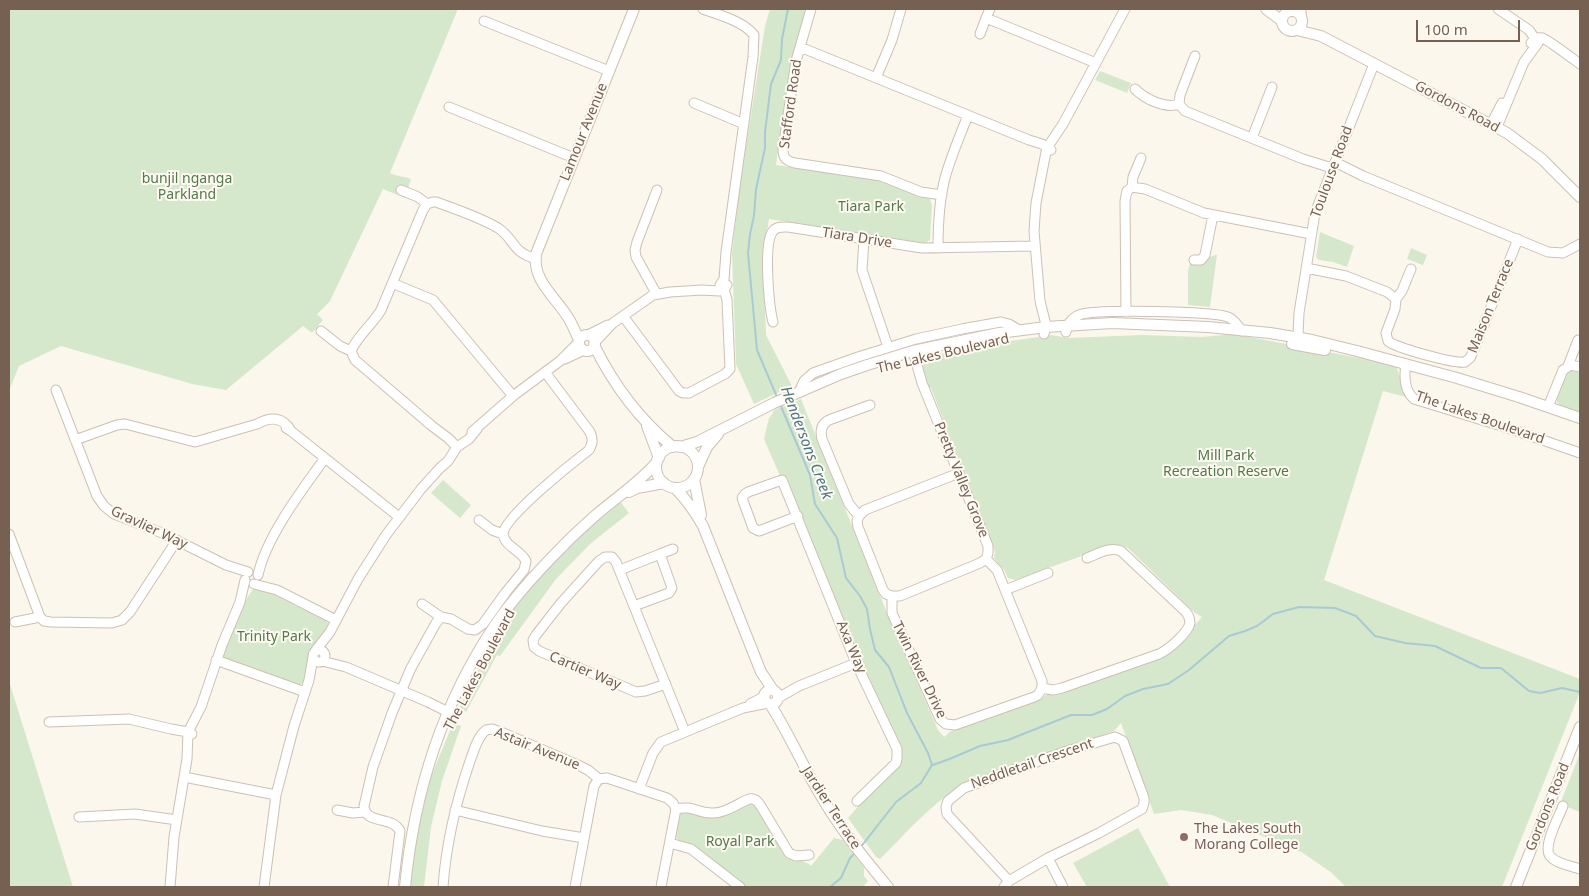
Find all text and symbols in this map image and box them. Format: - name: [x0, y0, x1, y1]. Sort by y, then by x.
- scale bar: [1419, 10, 1523, 42]
- text: 100 m: [1424, 19, 1468, 39]
- street label: Stafford Road: [776, 58, 806, 150]
- street label: Gordons Road: [1412, 78, 1502, 136]
- street label: Lamour Avenue: [557, 81, 611, 183]
- street label: Toulouse Road: [1308, 124, 1356, 220]
- park label: bunjil nganga Parkland: [142, 171, 232, 203]
- park label: Tiara Park: [838, 199, 904, 215]
- street label: Tiara Drive: [821, 224, 893, 252]
- street label: Maison Terrace: [1464, 256, 1518, 356]
- street label: The Lakes Boulevard: [875, 331, 1011, 377]
- water label: Hendersons Creek: [776, 384, 836, 502]
- street label: The Lakes Boulevard: [1413, 388, 1547, 448]
- street label: Pretty Valley Grove: [930, 420, 992, 540]
- park label: Mill Park Recreation Reserve: [1163, 448, 1289, 481]
- street label: Gravlier Way: [108, 503, 190, 553]
- street label: The Lakes Boulevard: [441, 606, 519, 734]
- street label: Axa Way: [832, 618, 870, 676]
- street label: Twin River Drive: [888, 619, 950, 721]
- park label: Trinity Park: [237, 629, 311, 645]
- street label: Cartier Way: [547, 648, 623, 694]
- street label: Astair Avenue: [492, 724, 582, 774]
- street label: Neddletail Crescent: [969, 735, 1095, 793]
- street label: Gordons Road: [1523, 760, 1573, 854]
- street label: Jardier Terrace: [798, 764, 864, 852]
- place label: The Lakes South Morang College: [1194, 821, 1301, 854]
- marker: The Lakes South Morang College: [1178, 831, 1190, 843]
- park label: Royal Park: [706, 834, 774, 850]

